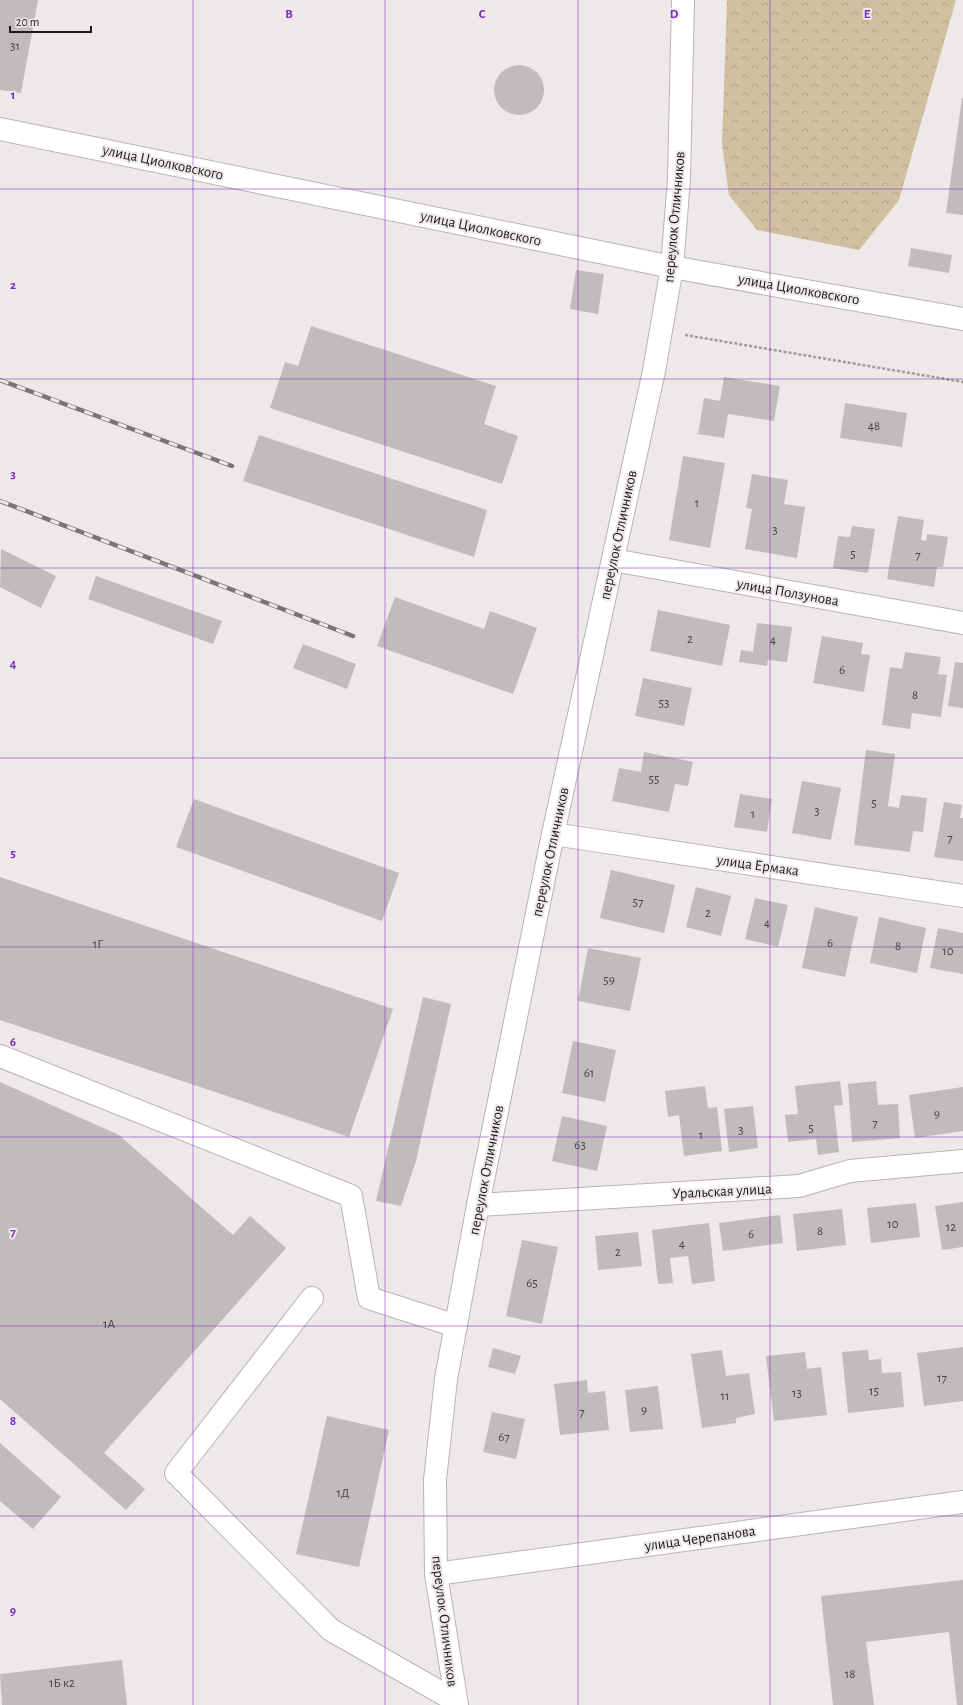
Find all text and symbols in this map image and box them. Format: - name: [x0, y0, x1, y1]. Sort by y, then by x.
- scale bar: [10, 8, 91, 34]
- text: B: [285, 8, 293, 21]
- text: C: [479, 8, 486, 21]
- text: D: [670, 8, 679, 21]
- text: E: [864, 8, 871, 21]
- text: 20 m: [16, 16, 39, 28]
- house number: 31: [10, 40, 20, 53]
- text: 1: [11, 89, 15, 102]
- street label: улица Циолковского: [100, 142, 225, 183]
- street label: переулок Отличников: [661, 151, 688, 283]
- street label: улица Циолковского: [418, 208, 543, 249]
- street label: улица Циолковского: [736, 271, 861, 308]
- text: 2: [10, 279, 16, 292]
- house number: 48: [868, 420, 880, 433]
- text: 3: [10, 468, 16, 481]
- street label: переулок Отличников: [597, 469, 640, 601]
- house number: 1: [695, 497, 699, 510]
- house number: 3: [772, 524, 778, 537]
- house number: 5: [850, 548, 856, 561]
- house number: 7: [915, 549, 921, 562]
- street label: улица Ползунова: [735, 576, 840, 609]
- house number: 2: [687, 633, 693, 646]
- house number: 4: [770, 634, 776, 647]
- text: 4: [10, 658, 17, 671]
- house number: 6: [839, 664, 845, 677]
- house number: 8: [912, 689, 918, 702]
- house number: 53: [659, 697, 669, 710]
- house number: 55: [649, 773, 659, 786]
- street label: переулок Отличников: [529, 786, 572, 918]
- house number: 5: [871, 797, 877, 810]
- house number: 3: [814, 805, 820, 818]
- house number: 1: [751, 808, 755, 821]
- house number: 7: [947, 832, 953, 845]
- text: 5: [10, 847, 16, 860]
- street label: улица Ермака: [715, 852, 800, 879]
- house number: 57: [633, 896, 644, 909]
- house number: 2: [705, 907, 711, 920]
- house number: 4: [764, 917, 770, 930]
- house number: 6: [827, 937, 833, 950]
- house number: 1Г: [93, 938, 103, 951]
- house number: 8: [895, 940, 901, 953]
- house number: 10: [942, 945, 954, 958]
- house number: 59: [603, 974, 615, 987]
- text: 6: [10, 1036, 16, 1049]
- house number: 61: [584, 1067, 594, 1080]
- street label: переулок Отличников: [467, 1104, 506, 1236]
- house number: 9: [934, 1108, 940, 1121]
- house number: 7: [872, 1117, 878, 1130]
- house number: 5: [808, 1122, 814, 1135]
- house number: 3: [738, 1124, 744, 1137]
- house number: 1: [699, 1129, 703, 1142]
- house number: 63: [574, 1139, 586, 1152]
- street label: Уральская улица: [672, 1181, 772, 1202]
- house number: 10: [887, 1218, 899, 1231]
- house number: 12: [946, 1221, 956, 1234]
- house number: 8: [817, 1225, 823, 1238]
- text: 7: [10, 1226, 16, 1239]
- house number: 6: [748, 1228, 754, 1241]
- house number: 4: [679, 1238, 685, 1251]
- house number: 2: [615, 1246, 621, 1259]
- house number: 65: [526, 1277, 538, 1290]
- house number: 1А: [103, 1318, 115, 1331]
- house number: 17: [937, 1372, 948, 1385]
- house number: 15: [869, 1385, 879, 1398]
- house number: 13: [792, 1387, 802, 1400]
- house number: 11: [721, 1390, 729, 1403]
- house number: 9: [641, 1404, 647, 1417]
- house number: 7: [579, 1406, 585, 1419]
- text: 8: [10, 1415, 16, 1428]
- house number: 67: [498, 1431, 510, 1444]
- house number: 1Д: [337, 1487, 349, 1500]
- street label: улица Черепанова: [643, 1523, 757, 1554]
- street label: переулок Отличников: [429, 1555, 460, 1687]
- text: 9: [10, 1605, 16, 1618]
- house number: 18: [845, 1668, 855, 1681]
- house number: 1Б к2: [49, 1677, 75, 1690]

